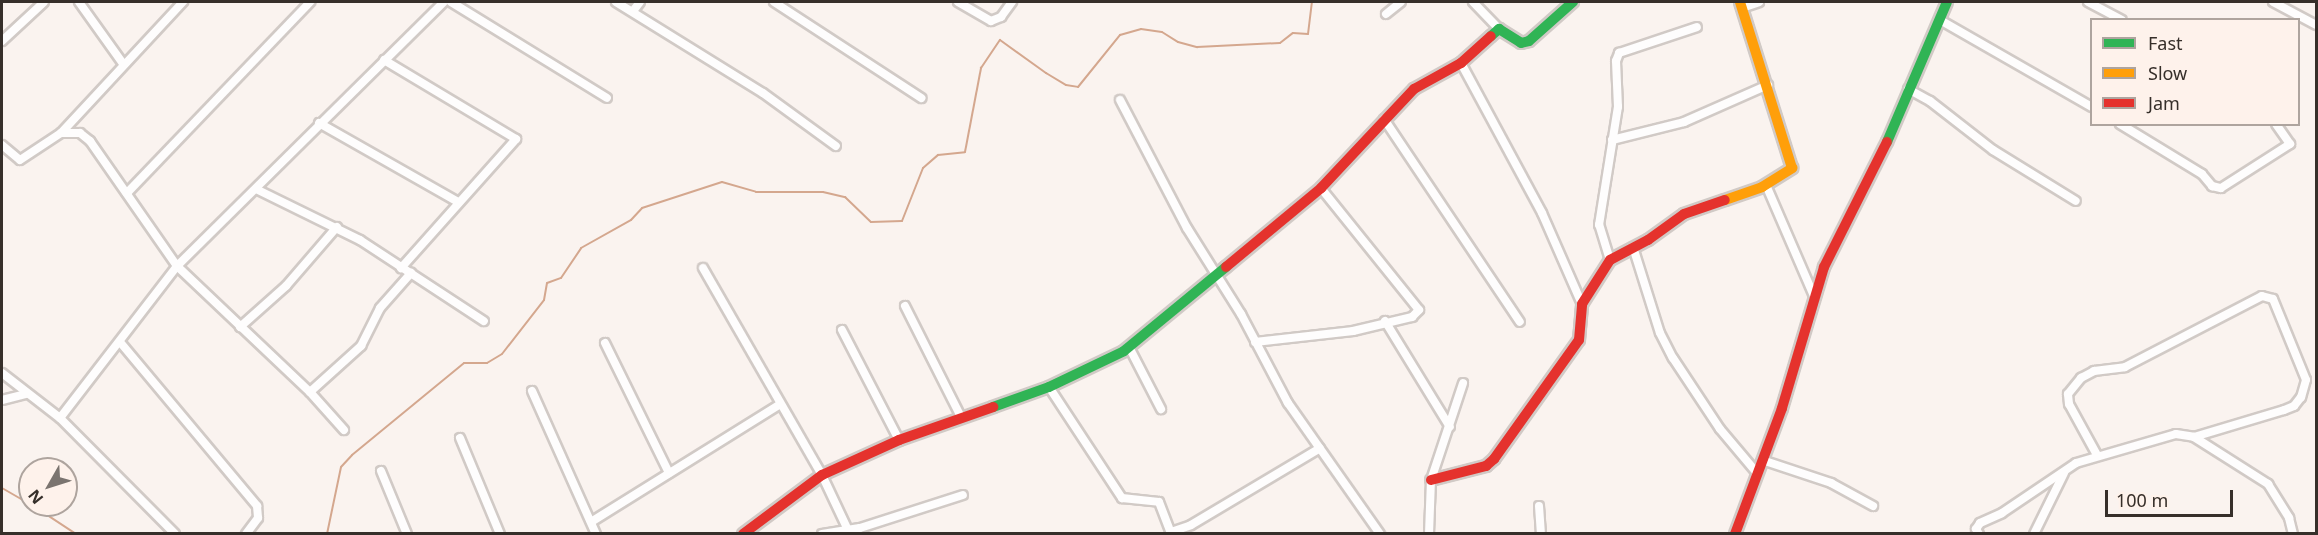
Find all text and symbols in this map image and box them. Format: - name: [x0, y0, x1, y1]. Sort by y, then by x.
- legend: [2090, 18, 2300, 126]
- text: Fast: [2148, 31, 2183, 55]
- text: Slow: [2148, 61, 2187, 85]
- text: Jam: [2148, 91, 2180, 115]
- north arrow: [18, 457, 78, 517]
- scale bar: [2108, 478, 2236, 516]
- text: N: [23, 485, 48, 509]
- text: 100 m: [2116, 488, 2168, 512]

